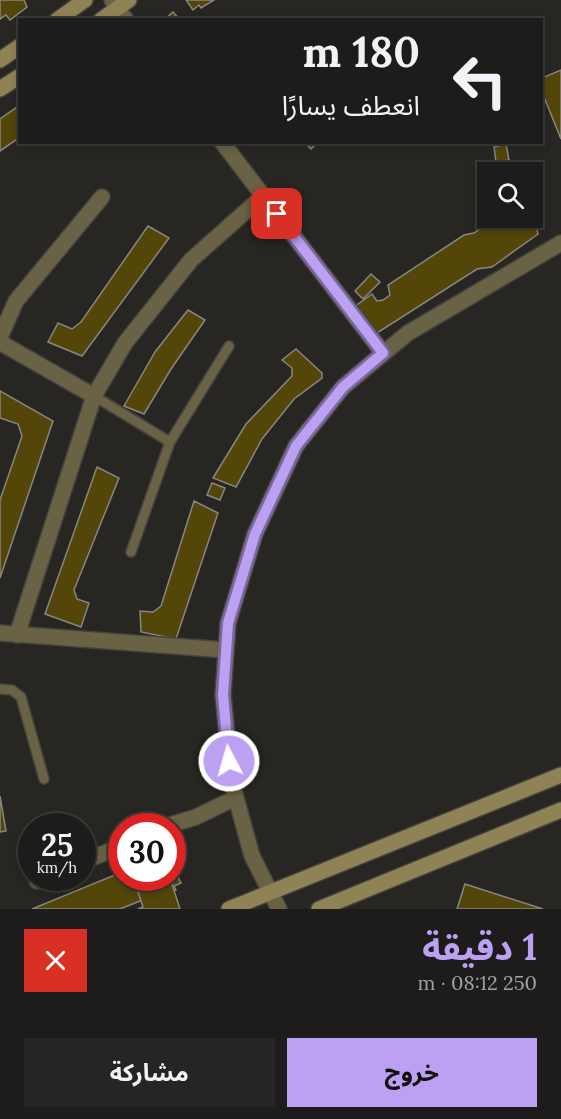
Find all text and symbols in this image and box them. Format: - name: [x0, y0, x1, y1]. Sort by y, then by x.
- text: 180 m: [303, 25, 420, 79]
- icon: left: [441, 42, 519, 120]
- text: انعطف يسارًا: [282, 88, 420, 122]
- map controls: [477, 162, 543, 228]
- button: search: [477, 162, 543, 228]
- pin: [251, 188, 302, 239]
- icon: arrive: [260, 197, 293, 230]
- position arrow: [197, 729, 261, 793]
- speed limit sign: 30: [108, 813, 186, 891]
- text: 25: [41, 826, 73, 864]
- text: km/h: [37, 858, 77, 877]
- text: 1 دقيقة: [422, 924, 537, 970]
- button: close: [24, 929, 87, 992]
- text: 250 m · 08:12: [418, 970, 537, 995]
- button: مشاركة: [24, 1038, 275, 1107]
- button: خروج: [287, 1038, 537, 1107]

